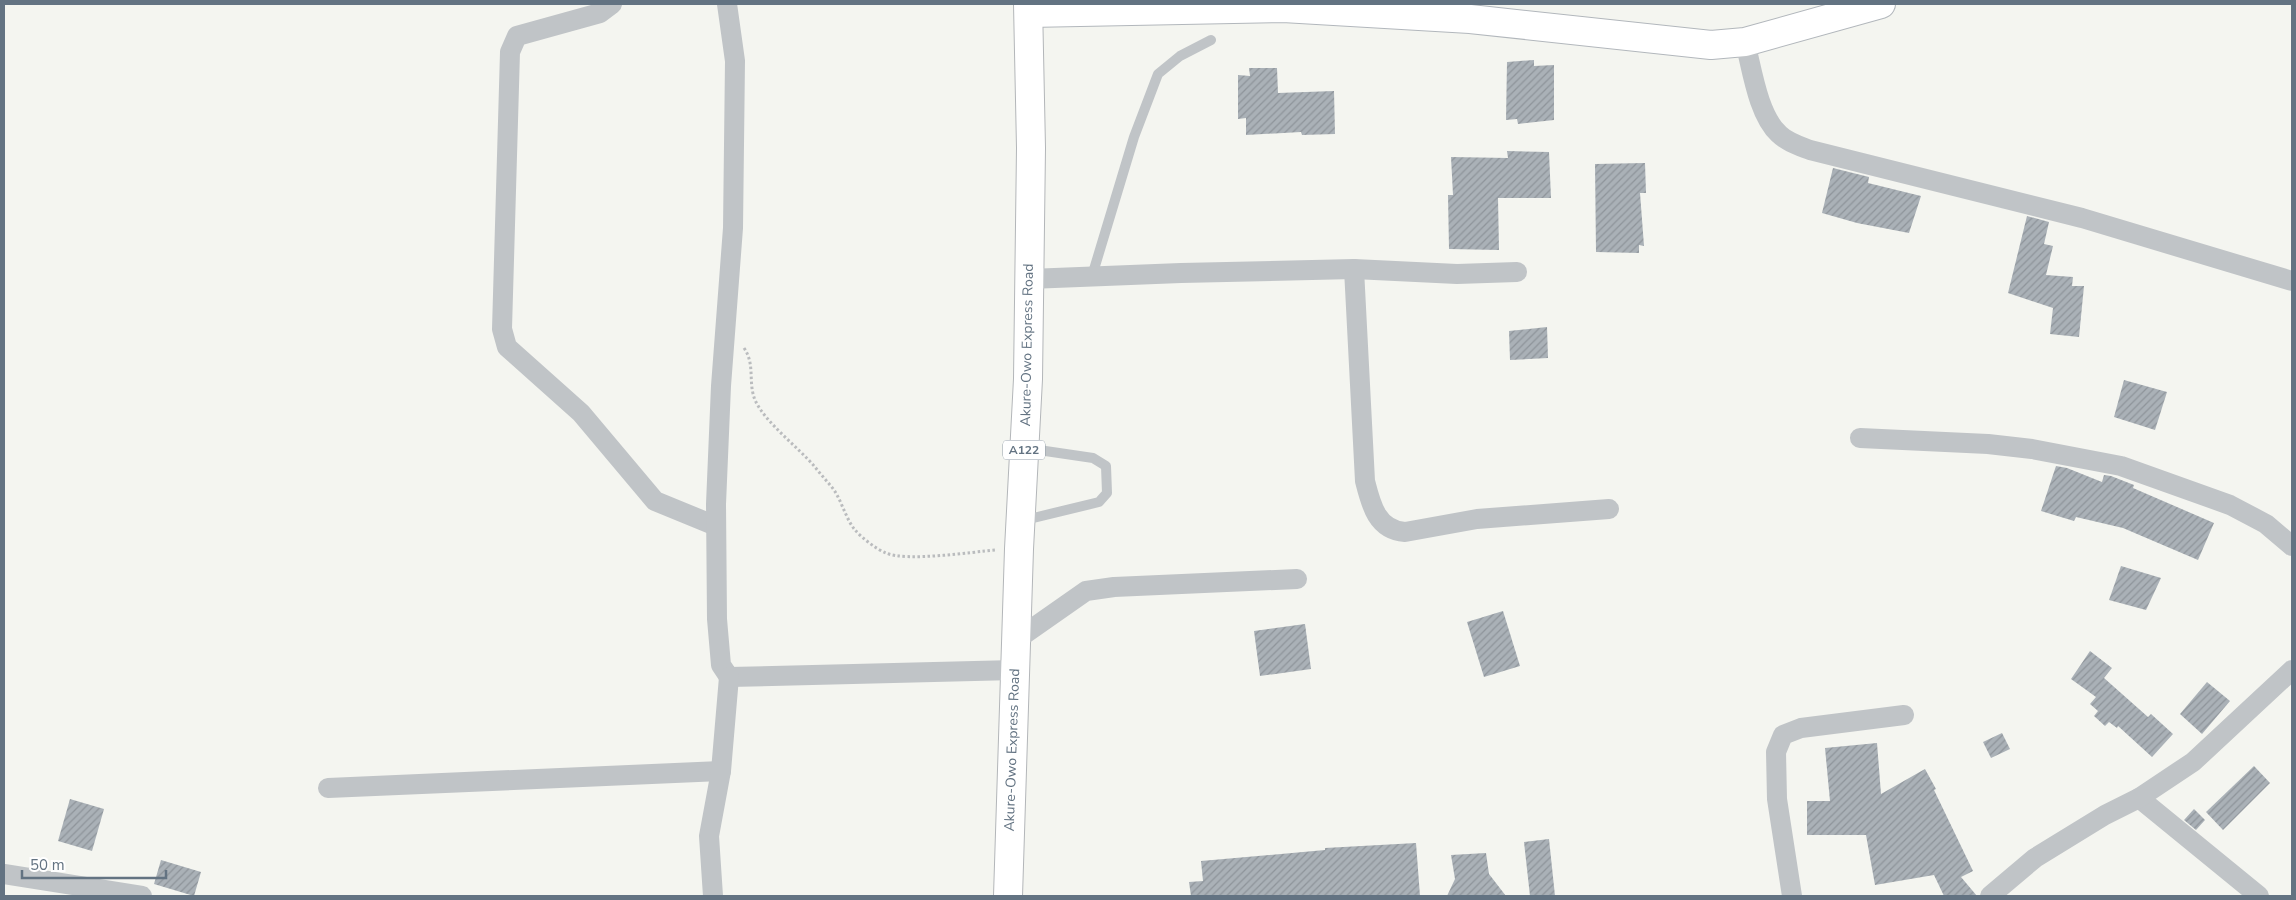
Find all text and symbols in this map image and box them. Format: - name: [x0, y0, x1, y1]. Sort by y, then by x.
- street label: Akure-Owo Express Road: [1016, 263, 1038, 427]
- road number: A122: [1003, 440, 1045, 460]
- street label: Akure-Owo Express Road: [1000, 668, 1024, 832]
- scale bar: [22, 848, 166, 880]
- text: 50 m: [30, 855, 65, 875]

